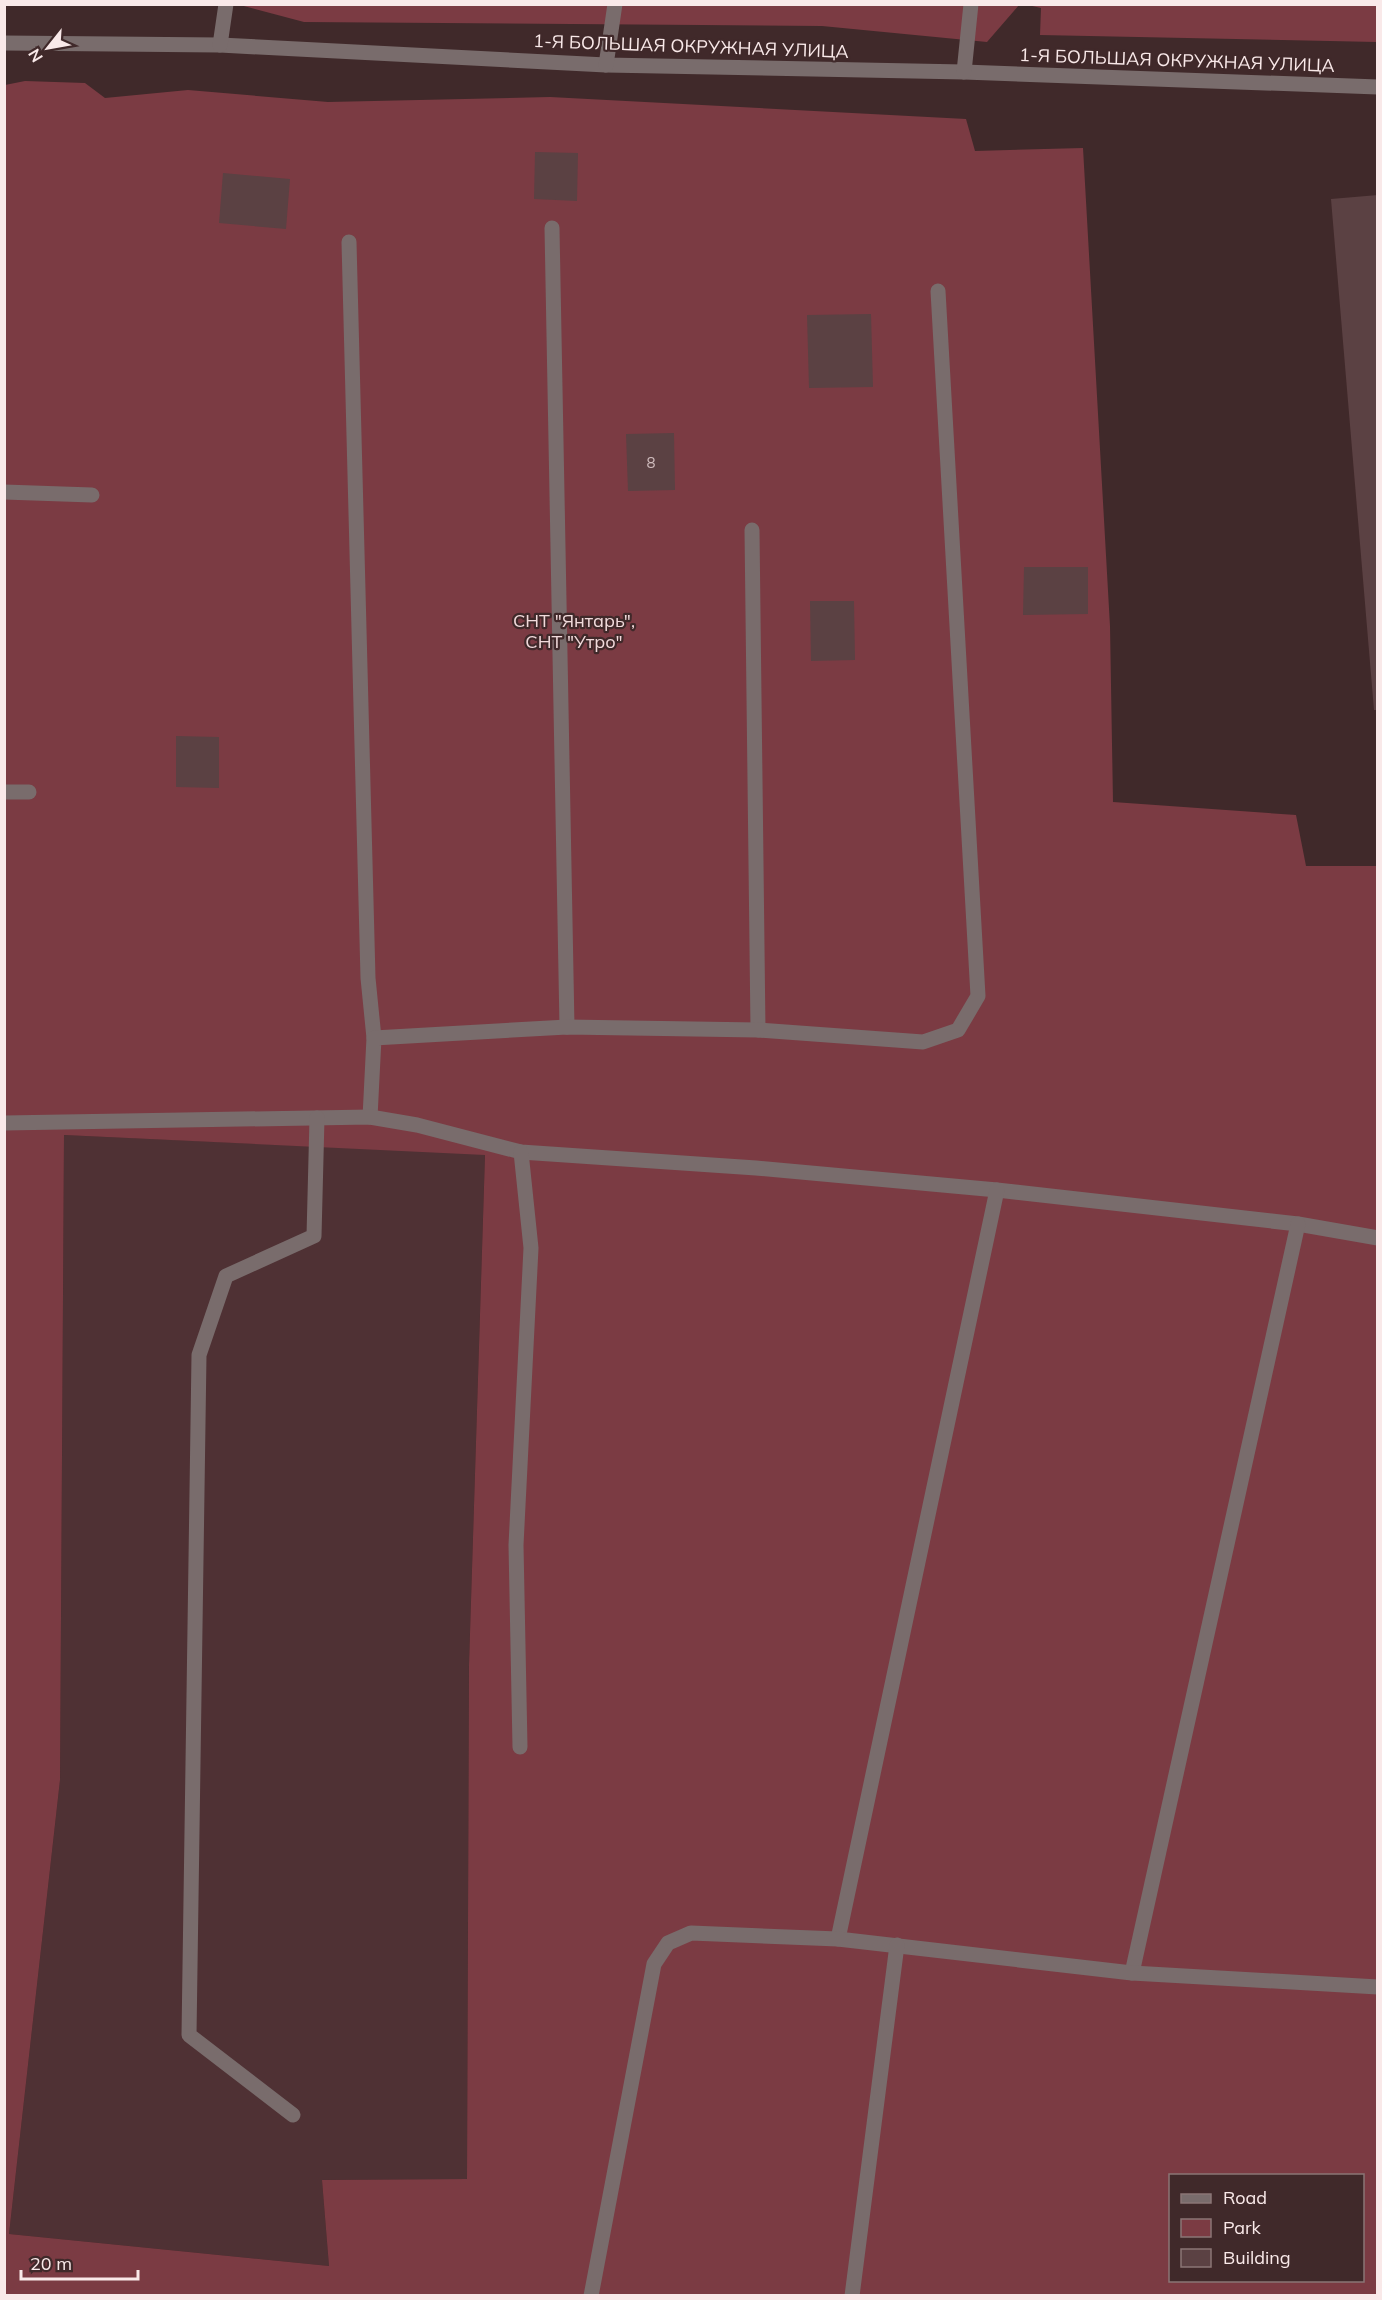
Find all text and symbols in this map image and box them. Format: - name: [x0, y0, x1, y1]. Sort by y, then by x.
- north arrow: [18, 18, 78, 78]
- street label: 1-Я БОЛЬШАЯ ОКРУЖНАЯ УЛИЦА: [533, 29, 849, 63]
- street label: 1-Я БОЛЬШАЯ ОКРУЖНАЯ УЛИЦА: [1019, 43, 1335, 77]
- text: N: [23, 45, 47, 66]
- house number: 8: [646, 453, 656, 472]
- park label: СНТ "Янтарь", СНТ "Утро": [513, 609, 635, 653]
- legend: [1169, 2174, 1364, 2282]
- text: Road: [1223, 2186, 1267, 2209]
- text: Park: [1223, 2216, 1262, 2239]
- scale bar: [21, 2243, 138, 2281]
- text: Building: [1223, 2246, 1291, 2269]
- text: 20 m: [30, 2252, 72, 2275]

